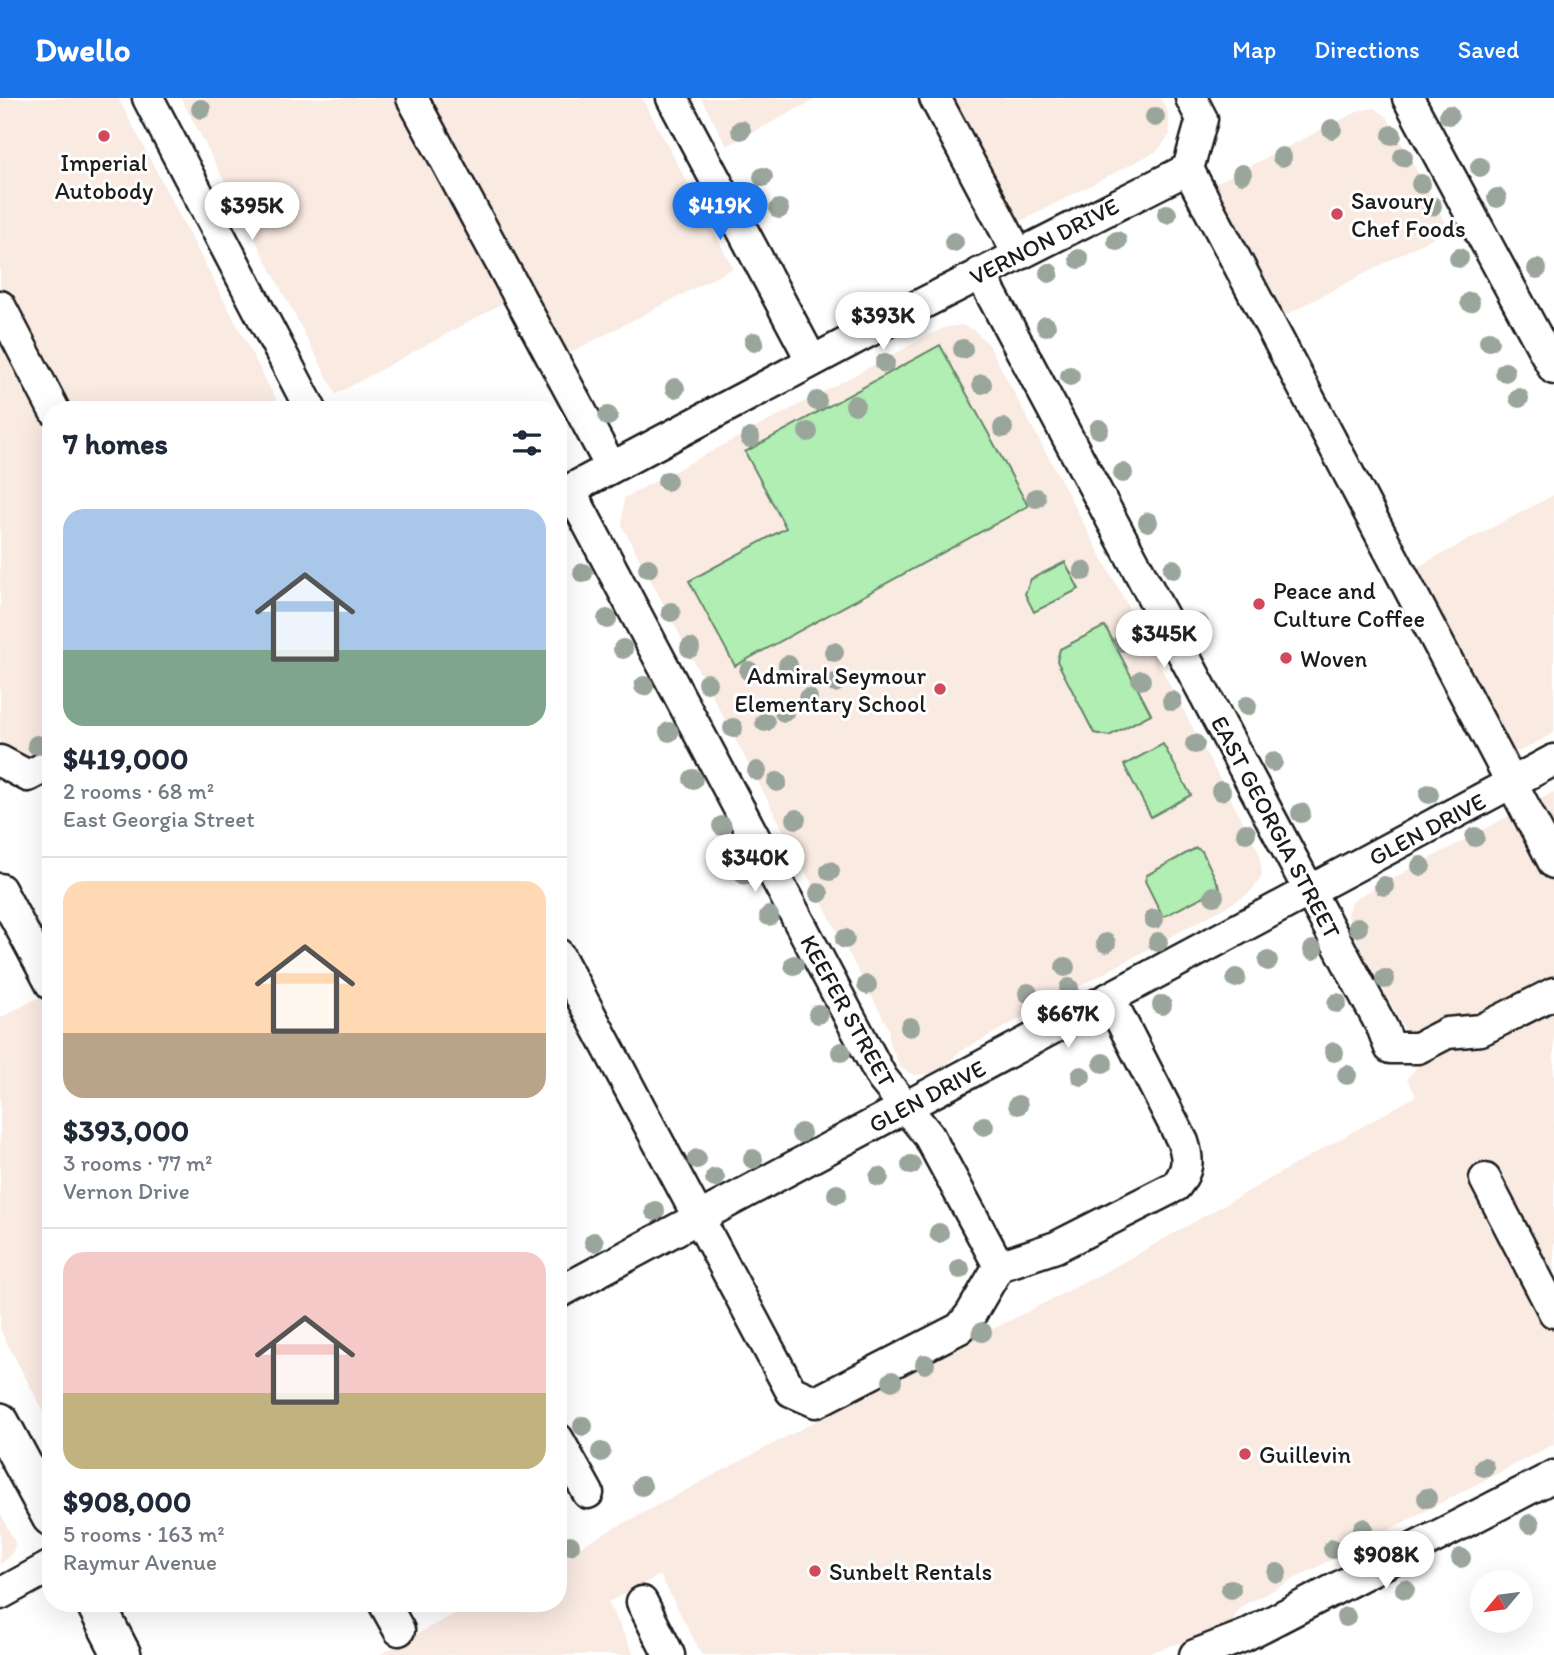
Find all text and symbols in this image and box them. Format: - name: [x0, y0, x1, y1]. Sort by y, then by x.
- text: Dwello: [35, 30, 131, 69]
- text: Map: [1232, 35, 1276, 64]
- text: Directions: [1314, 35, 1420, 64]
- text: Saved: [1458, 35, 1519, 64]
- marker: Imperial Autobody: [96, 128, 112, 144]
- place label: Imperial Autobody: [55, 148, 153, 205]
- pin: $395K: [203, 183, 301, 242]
- pin: $419K: [671, 183, 769, 242]
- place label: Savoury Chef Foods: [1351, 186, 1466, 243]
- text: $395K: [221, 191, 284, 219]
- text: $419K: [689, 191, 751, 219]
- street label: VERNON DRIVE: [964, 191, 1124, 291]
- marker: Savoury Chef Foods: [1329, 206, 1345, 222]
- pin: $393K: [834, 292, 932, 352]
- text: $393K: [851, 301, 915, 329]
- icon: filters: [508, 424, 546, 462]
- text: 7 homes: [63, 425, 168, 462]
- icon: home: [242, 554, 368, 680]
- place label: Peace and Culture Coffee: [1273, 576, 1425, 633]
- marker: Peace and Culture Coffee: [1251, 596, 1267, 612]
- pin: $345K: [1115, 610, 1213, 670]
- text: $345K: [1132, 619, 1196, 647]
- place label: Woven: [1300, 644, 1368, 673]
- marker: Woven: [1278, 650, 1294, 666]
- place label: Admiral Seymour Elementary School: [735, 661, 926, 718]
- marker: Admiral Seymour Elementary School: [932, 681, 948, 697]
- street label: EAST GEORGIA STREET: [1205, 711, 1347, 944]
- text: $419,000: [63, 740, 188, 777]
- text: 2 rooms · 68 m²: [63, 777, 214, 805]
- street label: GLEN DRIVE: [1364, 786, 1490, 872]
- text: East Georgia Street: [63, 805, 255, 833]
- pin: $340K: [706, 834, 804, 894]
- text: $340K: [722, 843, 788, 871]
- icon: home: [242, 926, 368, 1052]
- street label: KEEFER STREET: [794, 930, 902, 1093]
- pin: $667K: [1019, 990, 1117, 1050]
- text: $667K: [1037, 999, 1099, 1027]
- street label: GLEN DRIVE: [864, 1053, 990, 1139]
- text: $393,000: [63, 1112, 189, 1149]
- text: 3 rooms · 77 m²: [63, 1149, 213, 1177]
- text: Vernon Drive: [63, 1177, 190, 1205]
- icon: home: [242, 1297, 368, 1423]
- place label: Guillevin: [1259, 1440, 1351, 1469]
- marker: Guillevin: [1237, 1446, 1253, 1462]
- text: $908,000: [63, 1483, 191, 1520]
- text: 5 rooms · 163 m²: [63, 1520, 225, 1548]
- pin: $908K: [1337, 1532, 1435, 1591]
- text: $908K: [1353, 1540, 1419, 1568]
- text: Raymur Avenue: [63, 1548, 217, 1576]
- place label: Sunbelt Rentals: [829, 1557, 992, 1586]
- marker: Sunbelt Rentals: [807, 1563, 823, 1579]
- north arrow: [1470, 1570, 1533, 1633]
- map controls: [1470, 1570, 1533, 1633]

